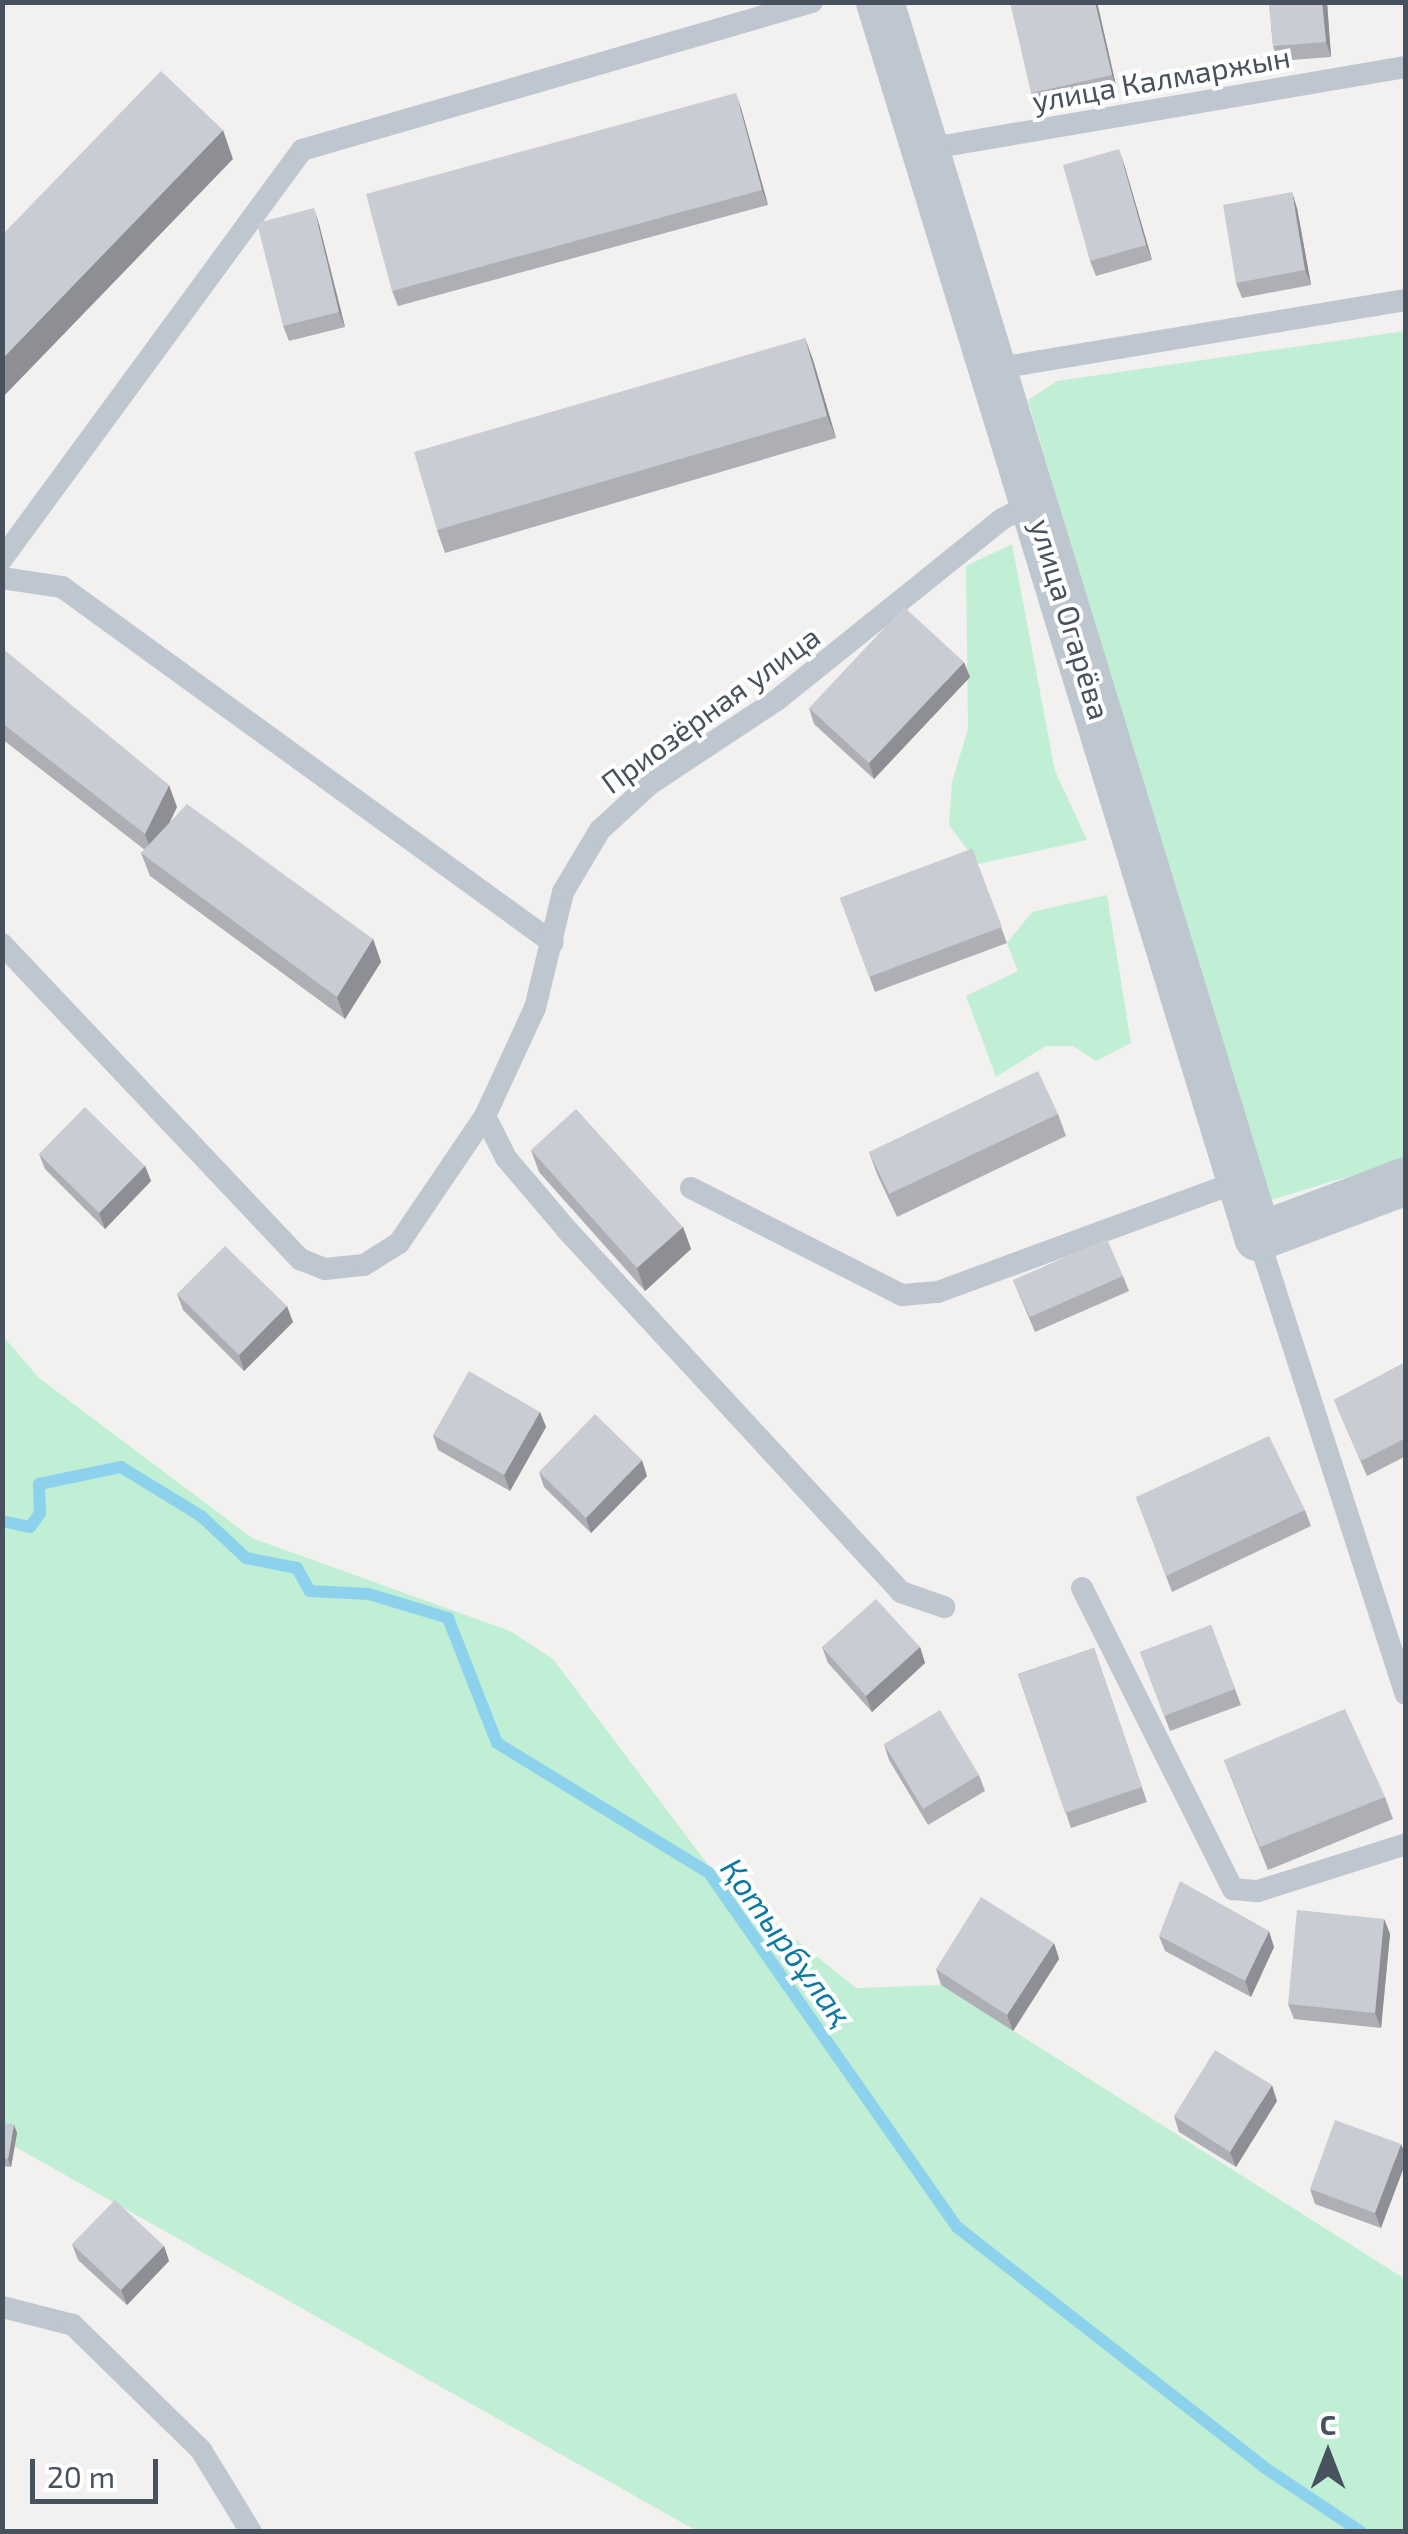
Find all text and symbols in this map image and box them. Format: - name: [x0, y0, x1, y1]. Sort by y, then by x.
- street label: улица Калмаржын: [1029, 38, 1293, 118]
- street label: улица Огарёва: [1023, 514, 1119, 724]
- street label: Приозёрная улица: [594, 618, 826, 800]
- water label: Қотырбұлақ: [713, 1850, 861, 2032]
- north arrow: [1278, 2404, 1378, 2504]
- text: С: [1320, 2407, 1336, 2441]
- scale bar: [35, 2439, 162, 2501]
- text: 20 m: [47, 2458, 115, 2494]

